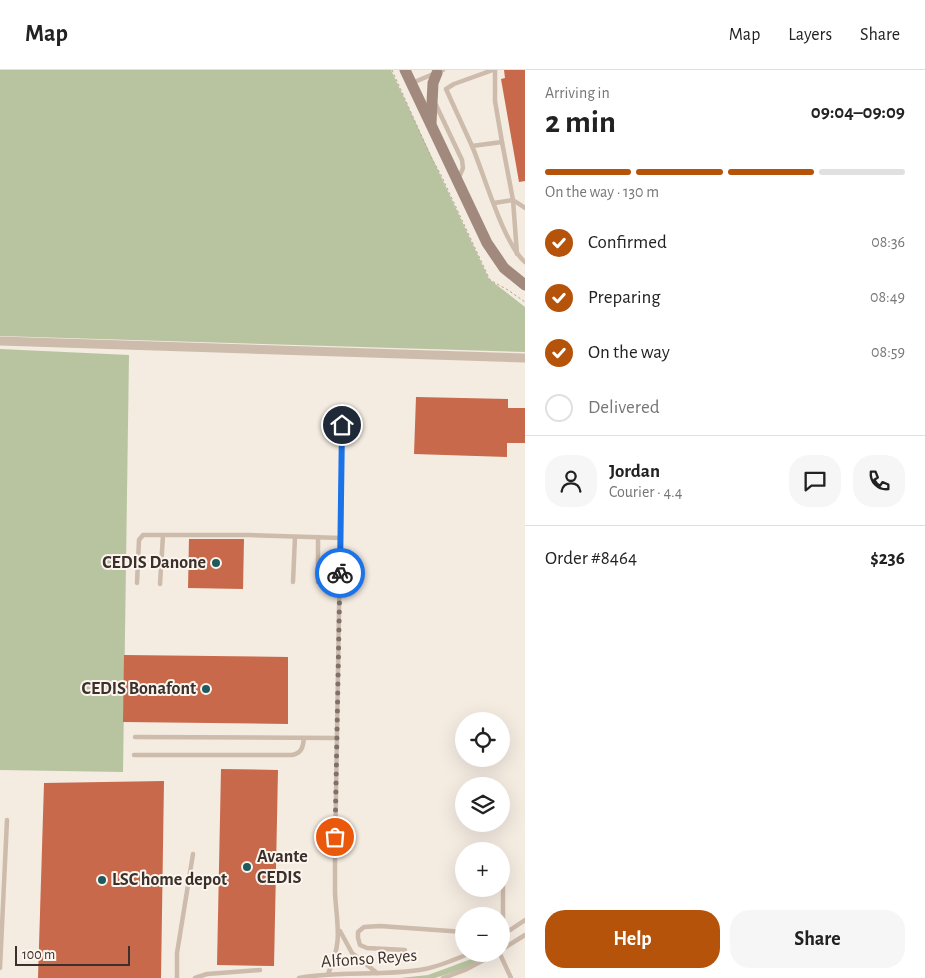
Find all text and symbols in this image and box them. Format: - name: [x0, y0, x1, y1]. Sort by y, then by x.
- text: Map: [25, 22, 68, 46]
- text: Map: [729, 26, 760, 44]
- text: Layers: [788, 26, 832, 44]
- text: Share: [860, 26, 900, 44]
- text: Arriving in: [545, 85, 610, 101]
- text: 09:04–09:09: [811, 103, 905, 122]
- text: 2 min: [545, 106, 616, 138]
- text: On the way · 130 m: [545, 184, 659, 200]
- icon: check: [545, 229, 573, 257]
- text: Confirmed: [588, 233, 667, 252]
- text: 08:36: [871, 234, 905, 250]
- icon: check: [545, 284, 573, 312]
- text: Preparing: [588, 288, 661, 307]
- text: 08:49: [870, 289, 905, 305]
- icon: check: [545, 339, 573, 367]
- text: On the way: [588, 343, 670, 362]
- text: 08:59: [871, 344, 905, 360]
- text: Delivered: [588, 398, 660, 417]
- pin: [321, 404, 363, 446]
- icon: home: [328, 411, 356, 439]
- button: person: [545, 455, 597, 507]
- button: chat: [789, 455, 841, 507]
- button: phone: [853, 455, 905, 507]
- text: Jordan: [609, 462, 660, 481]
- text: Courier · 4.4: [609, 484, 682, 500]
- courier: [315, 548, 365, 598]
- text: Order #8464: [545, 549, 637, 568]
- text: $236: [870, 549, 905, 568]
- place label: CEDIS Danone: [102, 554, 206, 572]
- marker: CEDIS Danone: [210, 557, 222, 569]
- icon: bike: [326, 559, 354, 587]
- place label: CEDIS Bonafont: [82, 680, 196, 698]
- marker: CEDIS Bonafont: [200, 683, 212, 695]
- map controls: [455, 712, 510, 962]
- button: locate: [455, 712, 510, 767]
- button: layers: [455, 777, 510, 832]
- pin: [314, 816, 356, 858]
- icon: bag: [321, 823, 349, 851]
- button: +: [455, 842, 510, 897]
- place label: Avante CEDIS: [257, 848, 308, 887]
- marker: Avante CEDIS: [241, 861, 253, 873]
- place label: LSC home depot: [112, 871, 227, 889]
- marker: LSC home depot: [96, 874, 108, 886]
- button: −: [455, 907, 510, 962]
- button: Help: [545, 910, 720, 968]
- button: Share: [730, 910, 905, 968]
- scale bar: [15, 943, 130, 966]
- street label: Alfonso Reyes: [320, 947, 418, 971]
- text: 100 m: [22, 948, 55, 962]

